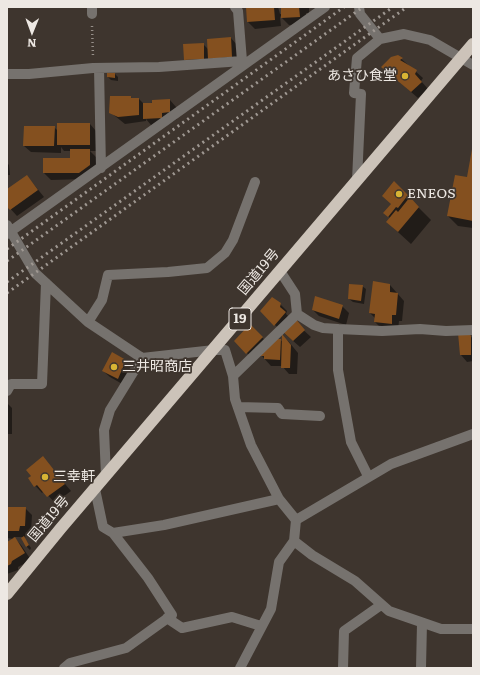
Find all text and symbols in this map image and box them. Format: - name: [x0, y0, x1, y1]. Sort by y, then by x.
- north arrow: [12, 12, 52, 52]
- text: N: [27, 36, 37, 52]
- place label: あさひ食堂: [327, 68, 397, 84]
- marker: あさひ食堂: [400, 71, 410, 81]
- place label: ENEOS: [407, 186, 456, 202]
- marker: ENEOS: [394, 189, 404, 199]
- street label: 国道19号: [235, 246, 283, 298]
- road number: 19: [229, 308, 251, 330]
- place label: 三井昭商店: [122, 359, 192, 375]
- marker: 三井昭商店: [109, 362, 119, 372]
- place label: 三幸軒: [53, 469, 95, 485]
- marker: 三幸軒: [40, 472, 50, 482]
- street label: 国道19号: [25, 493, 73, 545]

